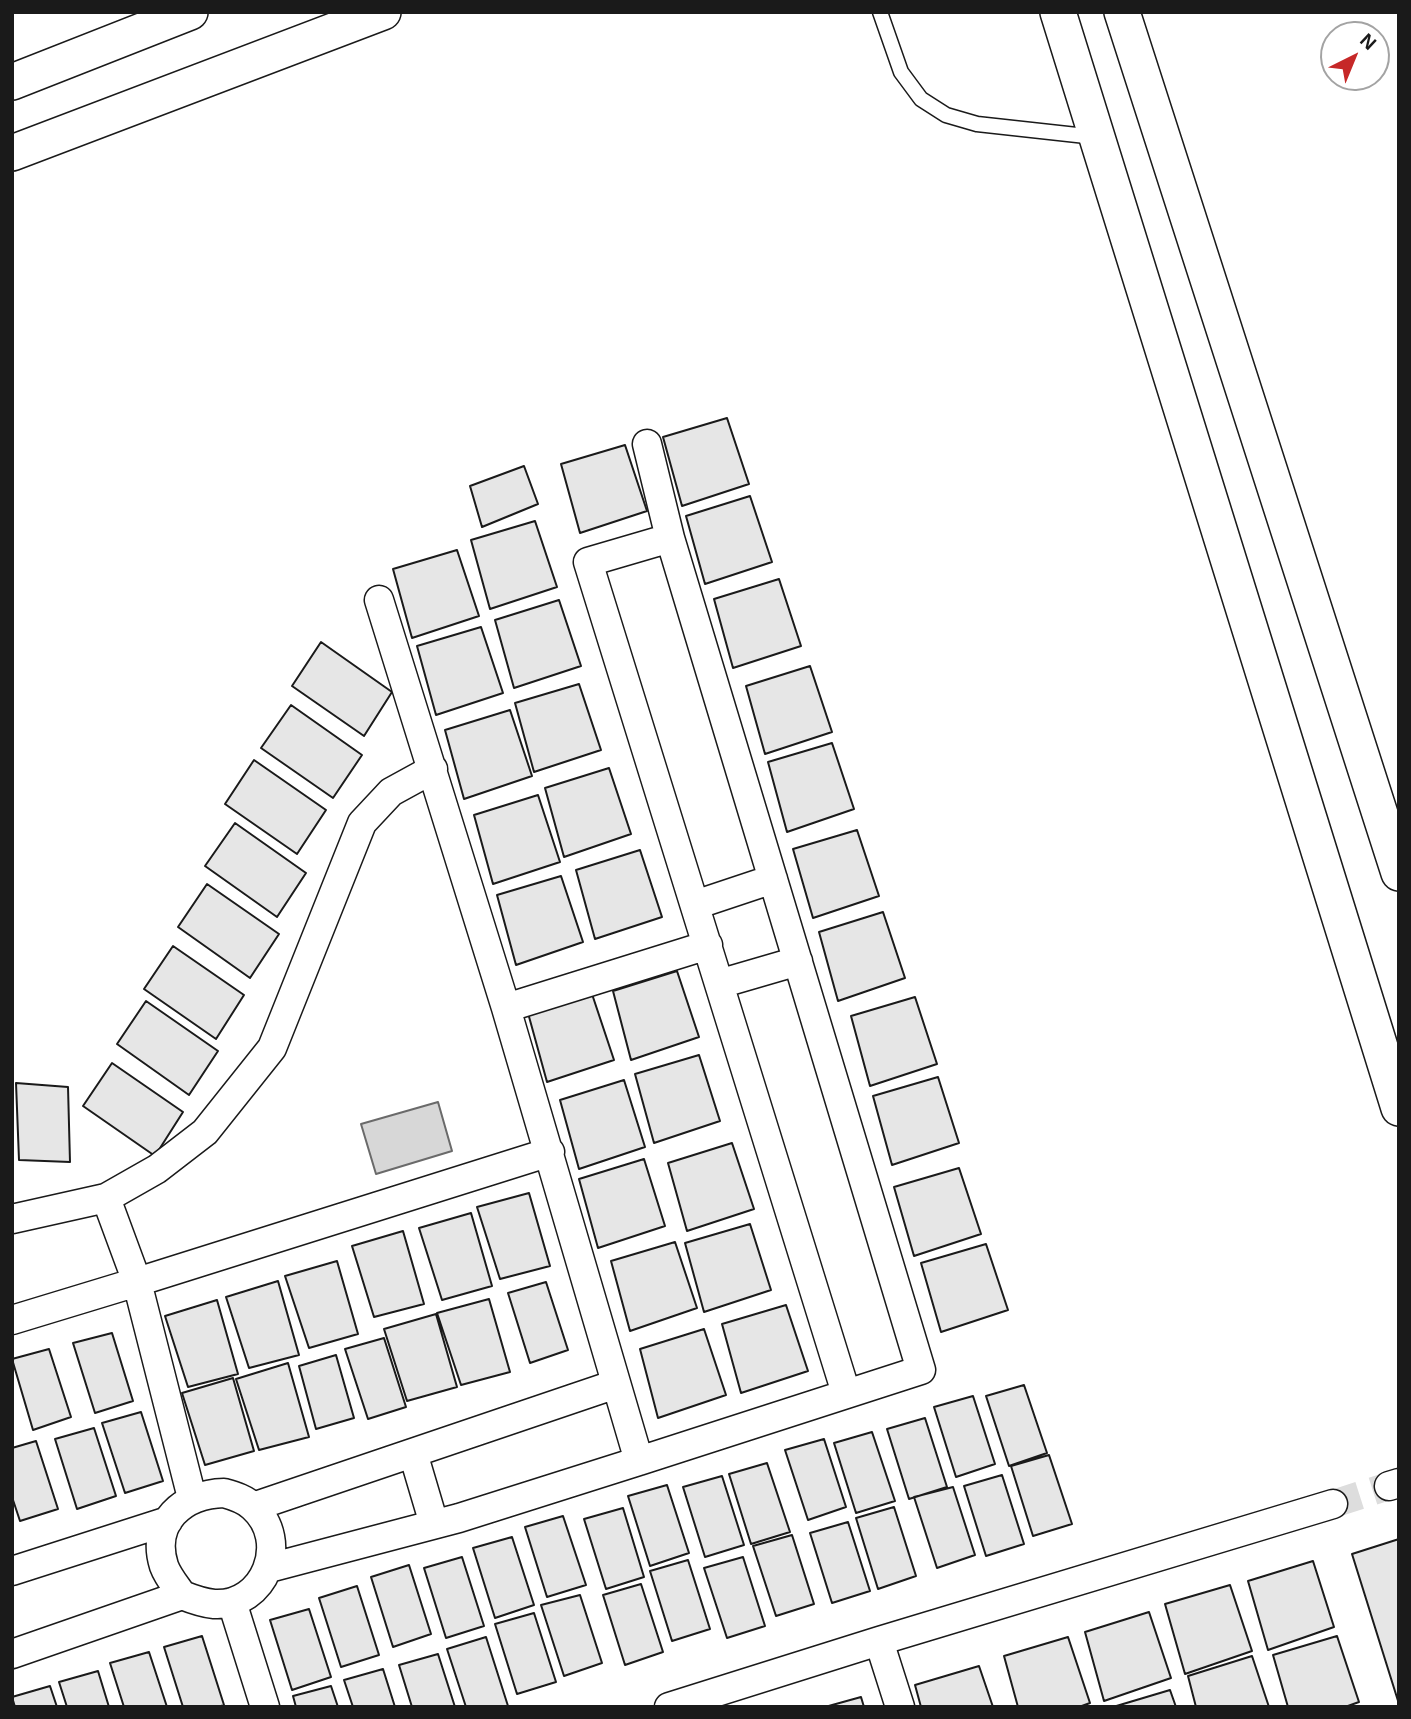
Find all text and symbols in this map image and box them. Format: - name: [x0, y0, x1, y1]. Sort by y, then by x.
- north arrow: [1320, 21, 1390, 91]
- text: N: [1356, 29, 1380, 54]

